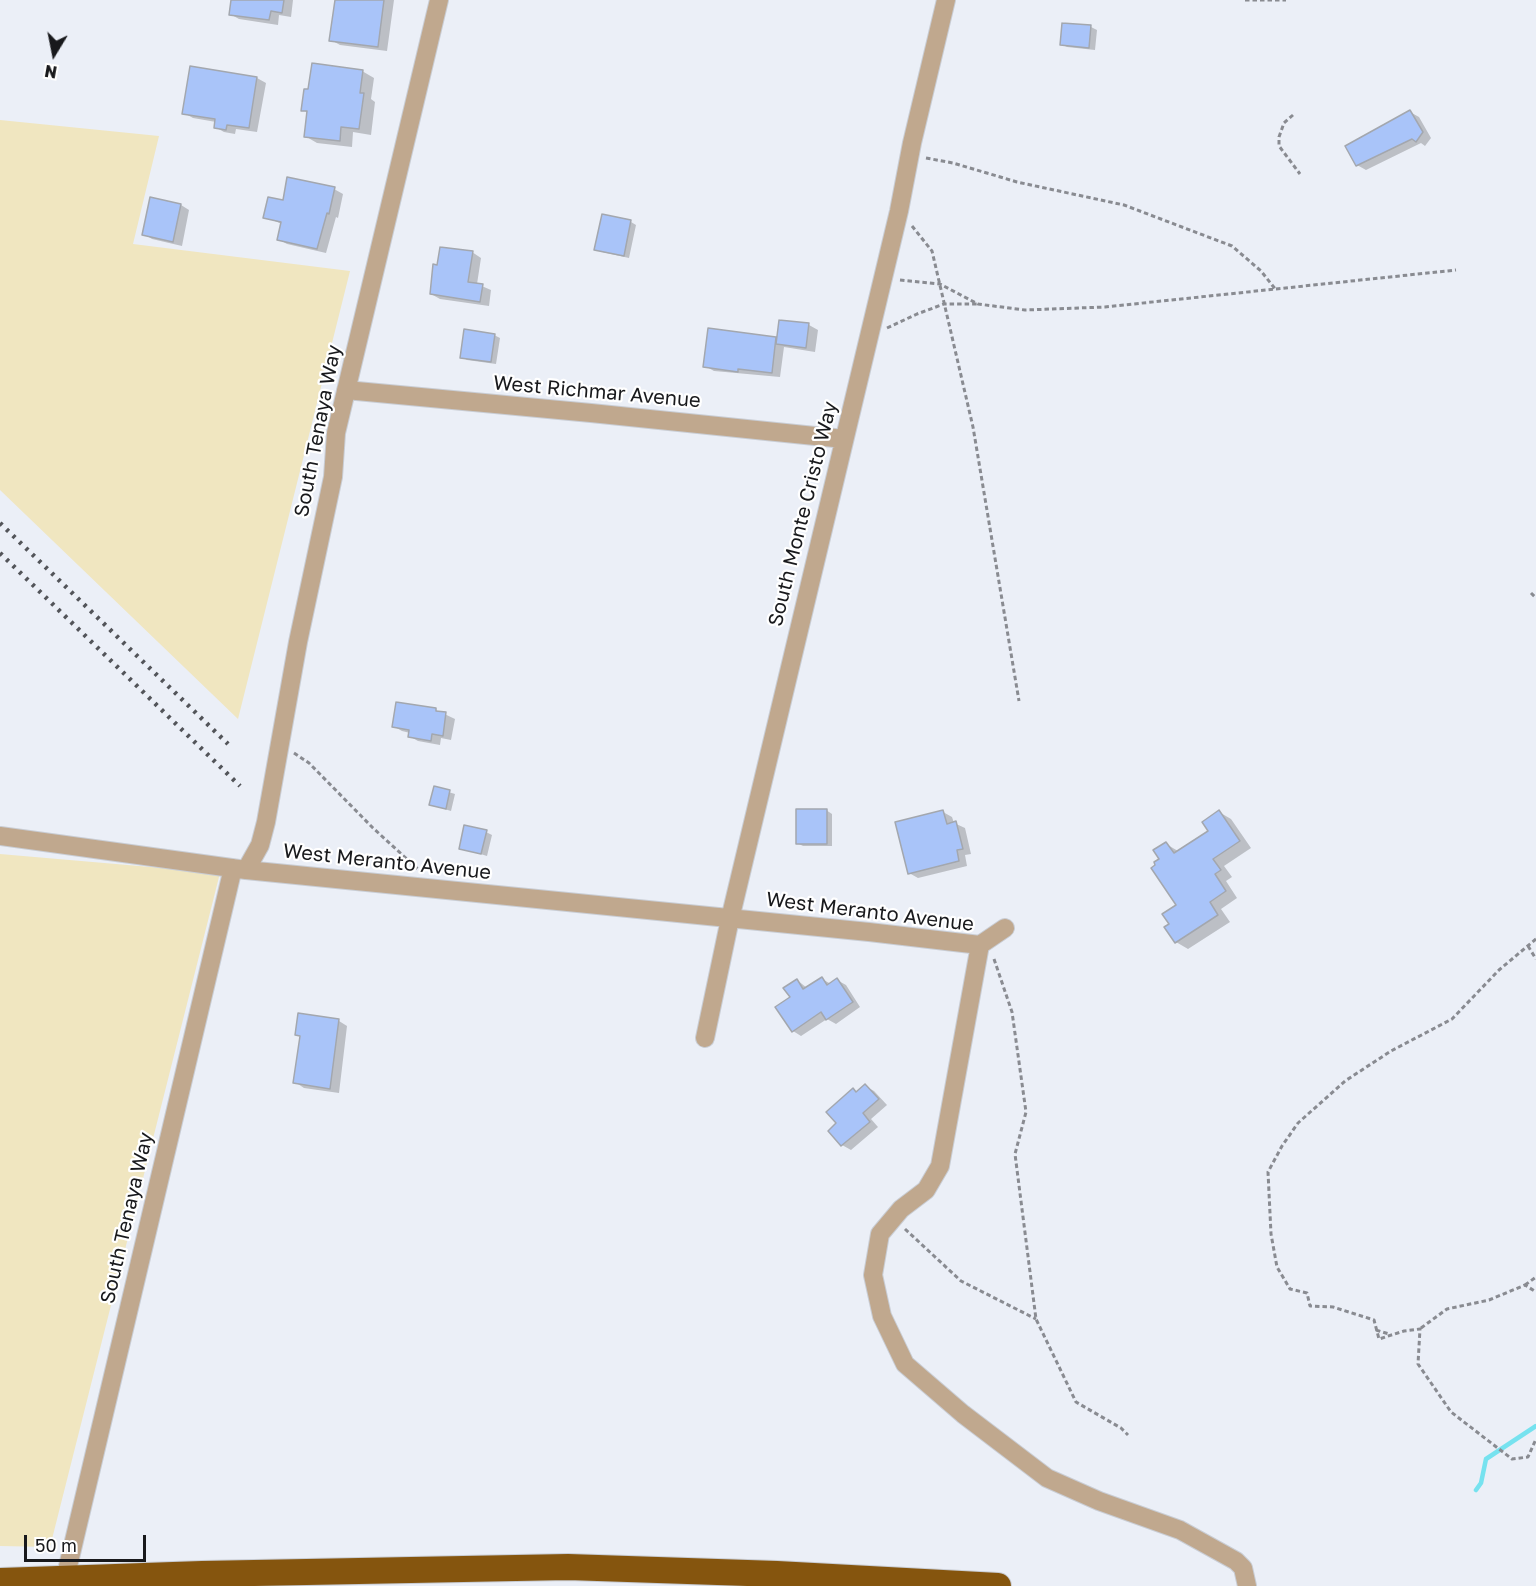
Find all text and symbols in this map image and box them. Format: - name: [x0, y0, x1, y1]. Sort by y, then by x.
- north arrow: [24, 24, 84, 84]
- text: N: [43, 61, 59, 83]
- street label: South Tenaya Way: [290, 343, 346, 519]
- street label: West Richmar Avenue: [492, 371, 702, 413]
- street label: South Monte Cristo Way: [763, 399, 843, 629]
- street label: West Meranto Avenue: [282, 839, 492, 885]
- street label: West Meranto Avenue: [765, 887, 975, 937]
- street label: South Tenaya Way: [96, 1130, 158, 1306]
- scale bar: [27, 1523, 148, 1561]
- text: 50 m: [35, 1534, 77, 1556]

